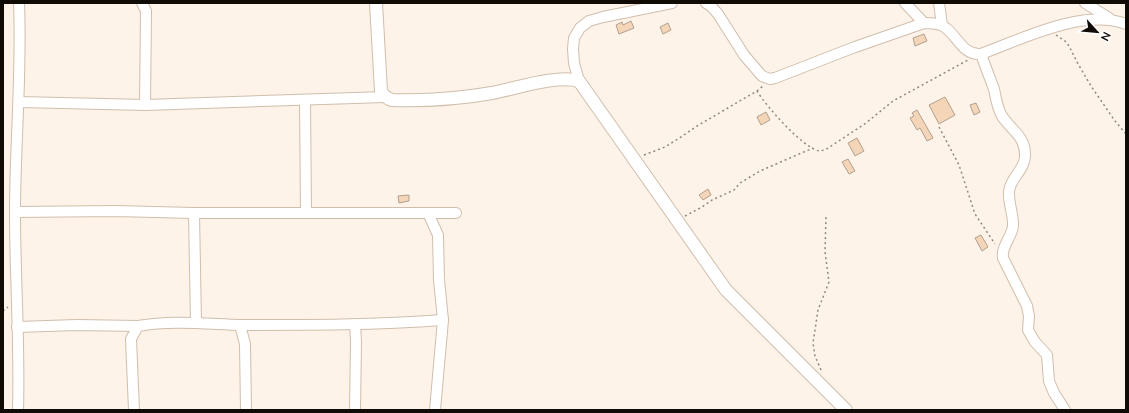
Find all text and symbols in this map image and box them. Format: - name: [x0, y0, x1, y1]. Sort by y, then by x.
- north arrow: [1077, 12, 1117, 52]
- text: N: [1098, 30, 1114, 43]

